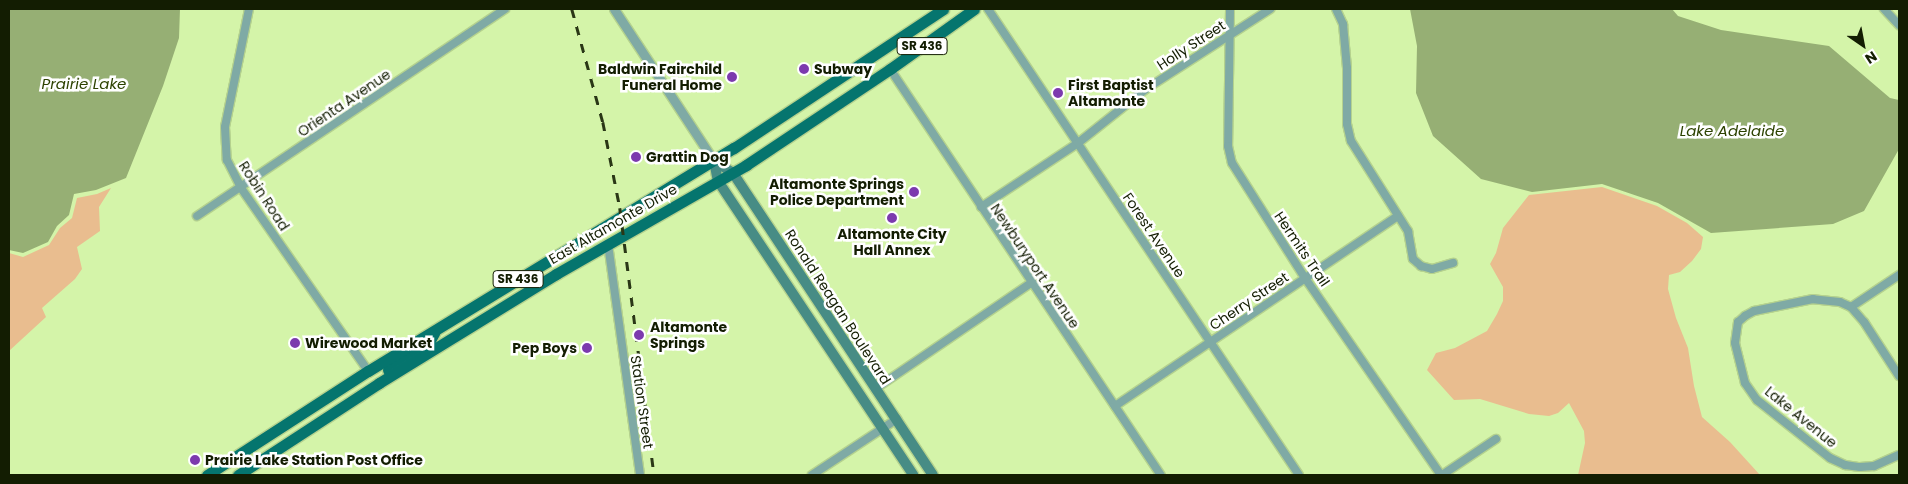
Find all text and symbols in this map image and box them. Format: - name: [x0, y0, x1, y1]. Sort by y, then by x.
- street label: Holly Street: [1154, 17, 1228, 73]
- north arrow: [1838, 20, 1888, 70]
- road number: SR 436: [896, 36, 948, 56]
- text: N: [1861, 46, 1881, 69]
- place label: Baldwin Fairchild Funeral Home: [598, 61, 722, 94]
- place label: Subway: [814, 61, 872, 77]
- marker: Subway: [798, 63, 810, 75]
- street label: Orienta Avenue: [294, 66, 394, 140]
- marker: Baldwin Fairchild Funeral Home: [726, 71, 738, 83]
- water label: Prairie Lake: [42, 75, 126, 93]
- place label: First Baptist Altamonte: [1068, 77, 1154, 110]
- marker: First Baptist Altamonte: [1052, 87, 1064, 99]
- water label: Lake Adelaide: [1680, 122, 1784, 140]
- place label: Grattin Dog: [646, 149, 729, 165]
- marker: Grattin Dog: [630, 151, 642, 163]
- street label: Robin Road: [235, 158, 293, 234]
- place label: Altamonte Springs Police Department: [769, 176, 904, 208]
- street label: East Altamonte Drive: [546, 180, 680, 268]
- marker: Altamonte Springs Police Department: [908, 186, 920, 198]
- street label: Forest Avenue: [1119, 189, 1189, 281]
- street label: Newburyport Avenue: [987, 201, 1083, 331]
- street label: Hermits Trail: [1271, 208, 1333, 290]
- marker: Altamonte City Hall Annex: [886, 212, 898, 224]
- street label: Ronald Reagan Boulevard: [782, 226, 894, 388]
- place label: Altamonte City Hall Annex: [837, 226, 947, 258]
- street label: Cherry Street: [1206, 268, 1292, 334]
- road number: SR 436: [492, 270, 544, 288]
- place label: Altamonte Springs: [650, 319, 727, 352]
- marker: Altamonte Springs: [632, 328, 646, 342]
- place label: Wirewood Market: [305, 335, 432, 351]
- marker: Wirewood Market: [289, 337, 301, 349]
- place label: Pep Boys: [512, 340, 577, 356]
- marker: Pep Boys: [581, 342, 593, 354]
- street label: Station Street: [627, 354, 657, 450]
- street label: Lake Avenue: [1762, 383, 1840, 451]
- place label: Prairie Lake Station Post Office: [205, 452, 423, 468]
- marker: Prairie Lake Station Post Office: [189, 454, 201, 466]

